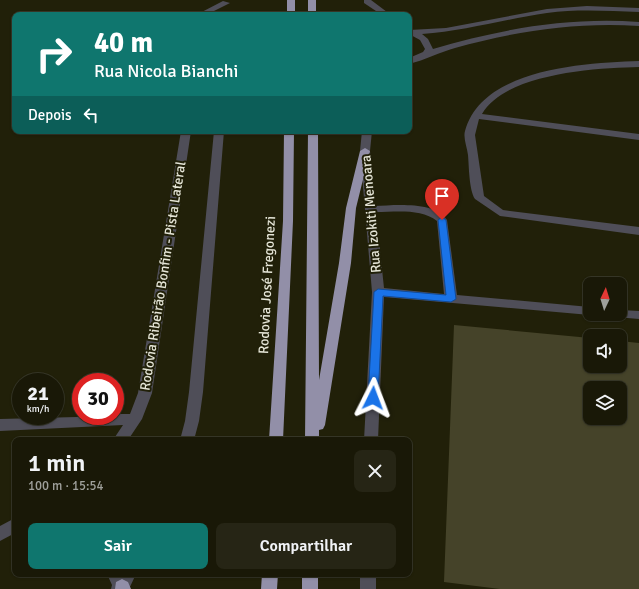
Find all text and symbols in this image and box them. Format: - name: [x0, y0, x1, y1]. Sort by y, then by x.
- text: 40 m: [94, 26, 153, 60]
- icon: right: [28, 28, 80, 80]
- text: Rua Nicola Bianchi: [94, 60, 238, 82]
- icon: left: [80, 104, 102, 126]
- text: Depois: [28, 106, 72, 124]
- street label: Rua Izokiti Menoara: [357, 154, 385, 274]
- street label: Rodovia Ribeirão Bonfim - Pista Lateral: [136, 160, 190, 392]
- pin: [425, 179, 459, 220]
- icon: arrive: [431, 185, 453, 207]
- street label: Rodovia José Fregonezi: [255, 216, 279, 354]
- north arrow: [583, 277, 627, 321]
- map controls: [583, 277, 627, 425]
- button: sound: [583, 329, 627, 373]
- speed limit sign: 30: [72, 373, 124, 425]
- position arrow: [352, 377, 394, 419]
- text: 21: [27, 381, 49, 406]
- button: layers: [583, 381, 627, 425]
- text: km/h: [27, 403, 49, 415]
- text: 1 min: [28, 448, 85, 478]
- button: close: [354, 450, 396, 492]
- text: 100 m · 15:54: [28, 478, 104, 494]
- button: Sair: [28, 523, 208, 569]
- button: Compartilhar: [216, 523, 396, 569]

